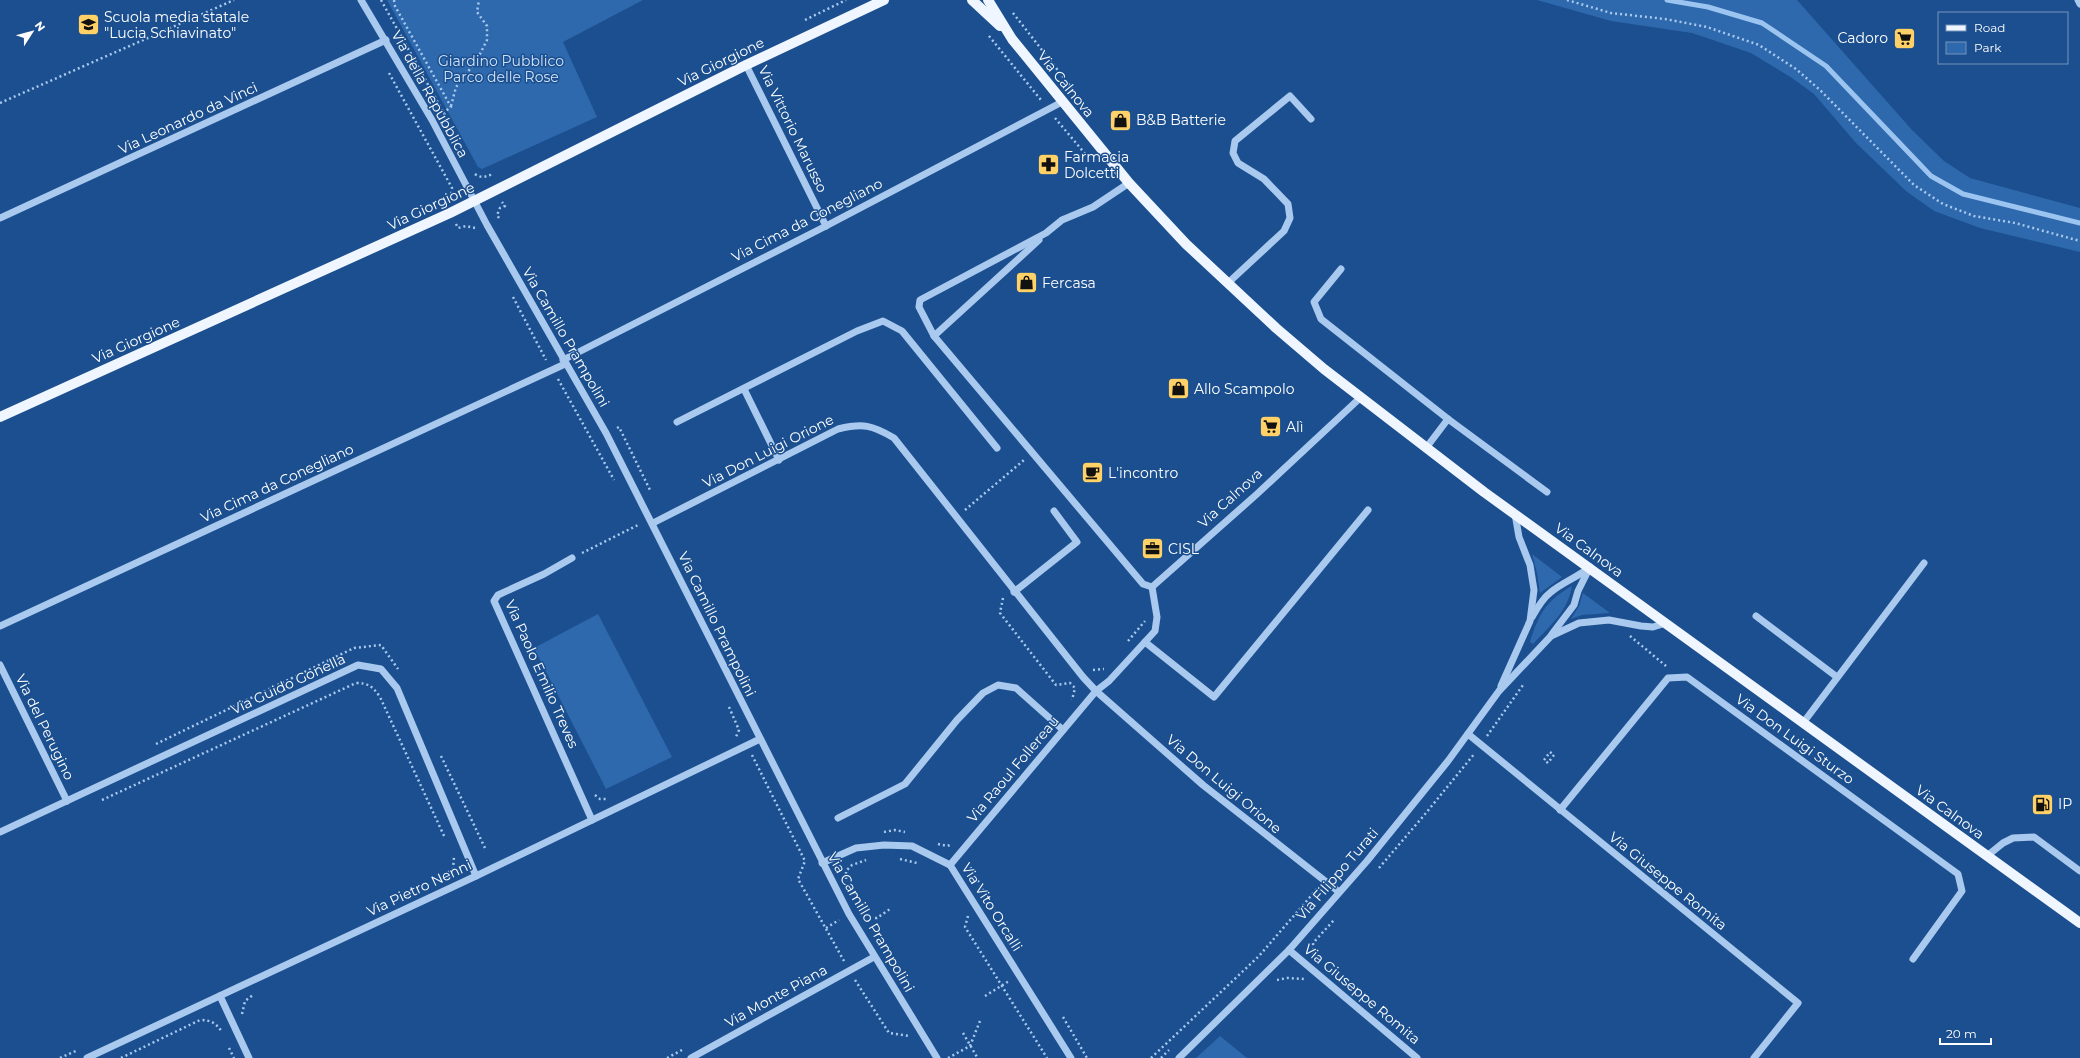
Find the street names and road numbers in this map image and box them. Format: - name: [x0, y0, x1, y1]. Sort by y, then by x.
- street label: Via della Repubblica: [388, 27, 472, 161]
- street label: Via Giorgione: [675, 33, 767, 91]
- street label: Via Calnova: [1034, 47, 1098, 121]
- street label: Via Vittorio Marusso: [754, 63, 832, 196]
- street label: Via Leonardo da Vinci: [116, 78, 260, 158]
- street label: Via Cima da Conegliano: [728, 174, 886, 266]
- street label: Via Giorgione: [385, 178, 477, 234]
- street label: Via Camillo Prampolini: [518, 264, 614, 410]
- street label: Via Giorgione: [89, 313, 183, 367]
- street label: Via Don Luigi Orione: [699, 410, 837, 492]
- street label: Via Cima da Conegliano: [197, 439, 357, 526]
- street label: Via Calnova: [1194, 464, 1266, 532]
- street label: Via Calnova: [1551, 519, 1627, 581]
- street label: Via Camillo Prampolini: [674, 549, 760, 699]
- street label: Via Paolo Emilio Treves: [501, 597, 583, 751]
- street label: Via Guido Gonella: [228, 650, 348, 718]
- street label: Via del Perugino: [12, 671, 79, 783]
- street label: Via Don Luigi Sturzo: [1732, 690, 1858, 788]
- street label: Via Raoul Follereau: [963, 712, 1063, 826]
- street label: Via Don Luigi Orione: [1163, 731, 1285, 837]
- street label: Via Calnova: [1912, 781, 1988, 843]
- street label: Via Filippo Turati: [1292, 824, 1382, 924]
- street label: Via Giuseppe Romita: [1605, 828, 1731, 934]
- street label: Via Camillo Prampolini: [823, 849, 919, 995]
- street label: Via Pietro Nenni: [364, 856, 474, 920]
- street label: Via Vito Orcalli: [958, 859, 1026, 955]
- street label: Via Giuseppe Romita: [1300, 940, 1424, 1048]
- street label: Via Monte Piana: [722, 960, 830, 1032]

